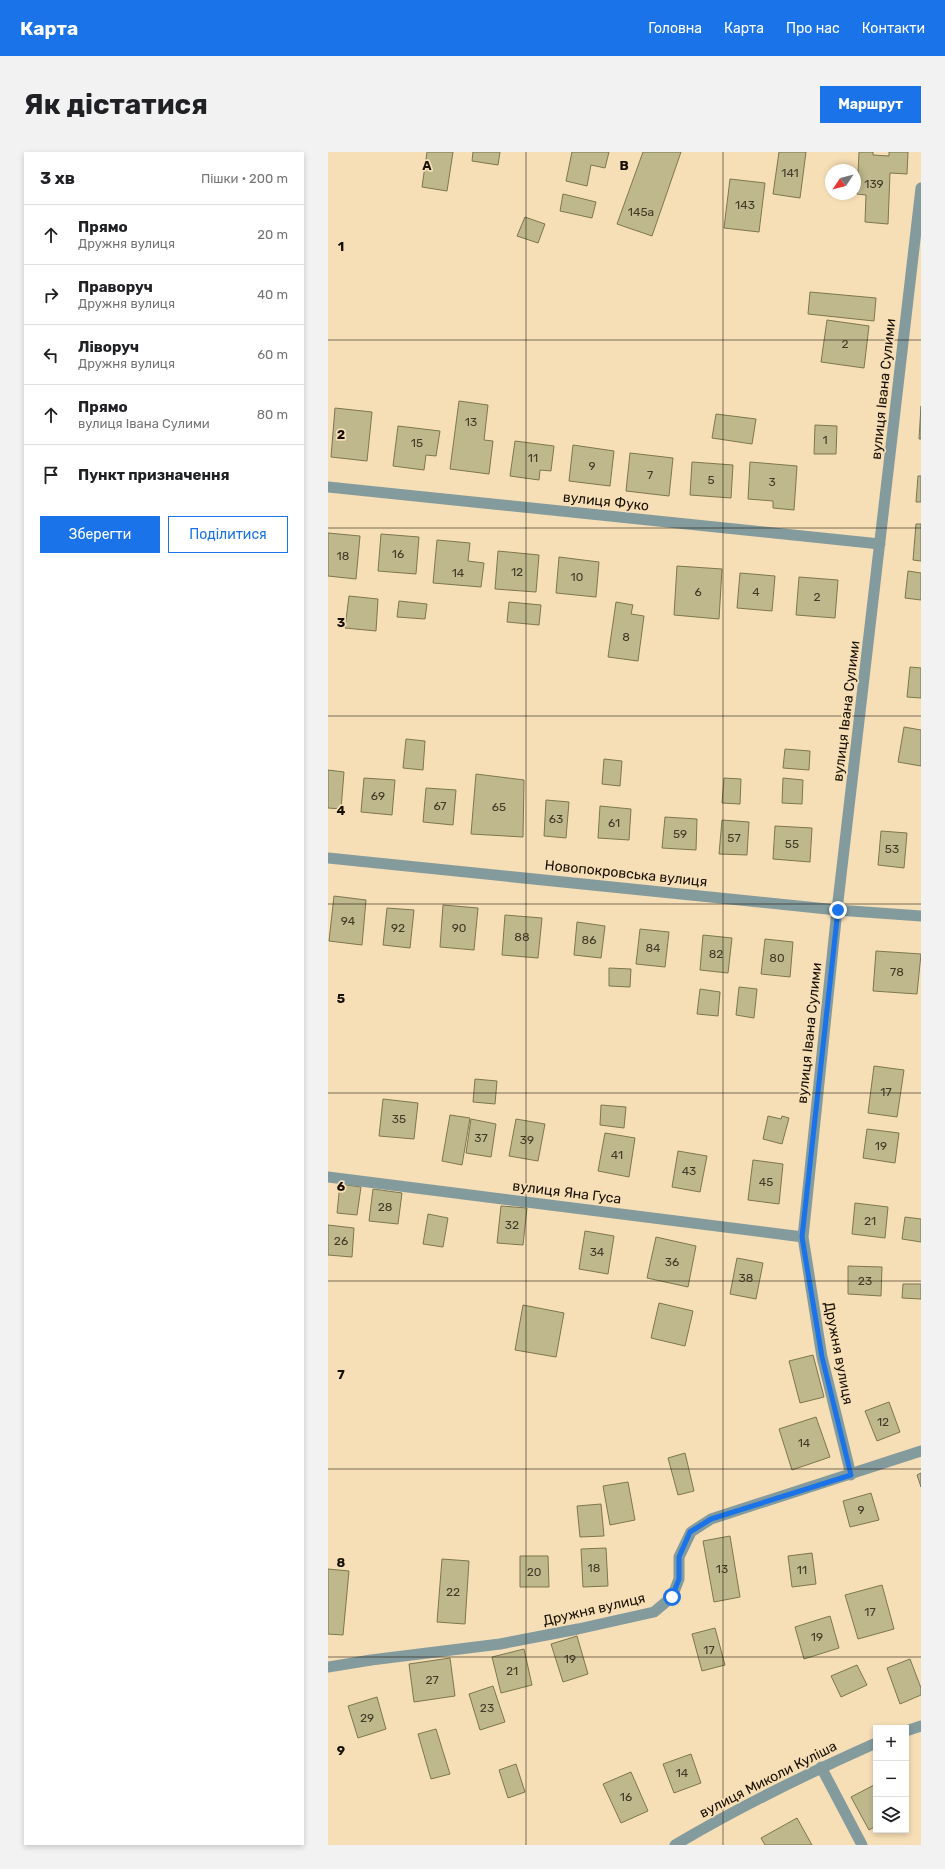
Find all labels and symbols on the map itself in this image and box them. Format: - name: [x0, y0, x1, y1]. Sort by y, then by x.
- text: A: [422, 158, 432, 173]
- text: B: [619, 158, 629, 173]
- north arrow: [825, 164, 861, 200]
- house number: 141: [781, 166, 799, 180]
- house number: 139: [864, 177, 884, 191]
- house number: 143: [735, 198, 755, 212]
- house number: 145а: [628, 205, 654, 219]
- text: 1: [338, 239, 344, 254]
- street label: вулиця Івана Сулими: [868, 318, 899, 460]
- house number: 2: [841, 337, 849, 351]
- house number: 13: [465, 415, 477, 429]
- text: 2: [337, 427, 345, 442]
- house number: 1: [822, 433, 828, 447]
- house number: 15: [411, 436, 423, 450]
- house number: 11: [528, 451, 538, 465]
- house number: 9: [588, 459, 596, 473]
- house number: 7: [647, 468, 653, 482]
- house number: 5: [707, 473, 715, 487]
- house number: 3: [768, 475, 776, 489]
- street label: вулиця Фуко: [562, 489, 650, 514]
- house number: 16: [392, 547, 404, 561]
- house number: 18: [337, 549, 349, 563]
- house number: 12: [511, 565, 523, 579]
- house number: 14: [452, 566, 465, 580]
- house number: 10: [571, 570, 583, 584]
- house number: 6: [694, 585, 702, 599]
- house number: 4: [752, 585, 760, 599]
- house number: 2: [813, 590, 821, 604]
- text: 3: [337, 615, 346, 630]
- house number: 8: [622, 630, 630, 644]
- street label: вулиця Івана Сулими: [829, 640, 864, 782]
- house number: 69: [371, 789, 385, 803]
- house number: 67: [433, 799, 447, 813]
- house number: 65: [492, 800, 506, 814]
- text: 4: [337, 803, 346, 818]
- house number: 63: [549, 812, 563, 826]
- house number: 61: [608, 816, 620, 830]
- house number: 59: [673, 827, 687, 841]
- house number: 57: [727, 831, 741, 845]
- house number: 55: [785, 837, 799, 851]
- house number: 53: [885, 842, 899, 856]
- street label: Новопокровська вулиця: [544, 857, 708, 890]
- route end: [829, 901, 847, 919]
- house number: 94: [341, 914, 356, 928]
- house number: 92: [391, 921, 405, 935]
- house number: 90: [452, 921, 466, 935]
- house number: 88: [514, 930, 530, 944]
- house number: 86: [582, 933, 596, 947]
- house number: 84: [645, 941, 661, 955]
- house number: 82: [709, 947, 723, 961]
- house number: 80: [769, 951, 785, 965]
- street label: вулиця Івана Сулими: [794, 962, 825, 1104]
- house number: 78: [890, 965, 904, 979]
- text: 5: [337, 991, 345, 1006]
- house number: 17: [880, 1085, 892, 1099]
- house number: 35: [392, 1112, 406, 1126]
- house number: 37: [474, 1131, 488, 1145]
- house number: 39: [520, 1133, 534, 1147]
- house number: 19: [875, 1139, 887, 1153]
- house number: 41: [611, 1148, 623, 1162]
- house number: 43: [682, 1164, 696, 1178]
- house number: 45: [759, 1175, 773, 1189]
- street label: вулиця Яна Гуса: [512, 1177, 622, 1208]
- text: 6: [337, 1179, 346, 1194]
- house number: 28: [378, 1200, 392, 1214]
- house number: 21: [864, 1214, 876, 1228]
- house number: 32: [505, 1218, 519, 1232]
- house number: 26: [334, 1234, 348, 1248]
- house number: 34: [590, 1245, 605, 1259]
- house number: 36: [665, 1255, 679, 1269]
- house number: 38: [739, 1271, 753, 1285]
- house number: 23: [858, 1274, 872, 1288]
- street label: Дружня вулиця: [820, 1300, 857, 1406]
- text: 7: [337, 1367, 345, 1382]
- house number: 12: [877, 1415, 889, 1429]
- house number: 14: [798, 1436, 811, 1450]
- house number: 9: [857, 1503, 865, 1517]
- text: 8: [337, 1555, 346, 1570]
- house number: 18: [588, 1561, 600, 1575]
- house number: 13: [716, 1562, 728, 1576]
- house number: 11: [797, 1563, 807, 1577]
- house number: 20: [527, 1565, 541, 1579]
- house number: 22: [446, 1585, 460, 1599]
- route start: [663, 1588, 681, 1606]
- street label: Дружня вулиця: [541, 1589, 647, 1630]
- house number: 17: [864, 1605, 876, 1619]
- house number: 19: [811, 1630, 823, 1644]
- house number: 17: [703, 1643, 715, 1657]
- house number: 19: [564, 1652, 576, 1666]
- house number: 21: [506, 1664, 518, 1678]
- house number: 27: [425, 1673, 439, 1687]
- house number: 23: [480, 1701, 494, 1715]
- house number: 29: [360, 1711, 374, 1725]
- street label: вулиця Миколи Куліша: [697, 1737, 840, 1822]
- text: 9: [337, 1743, 345, 1758]
- house number: 14: [676, 1766, 689, 1780]
- house number: 16: [620, 1790, 632, 1804]

